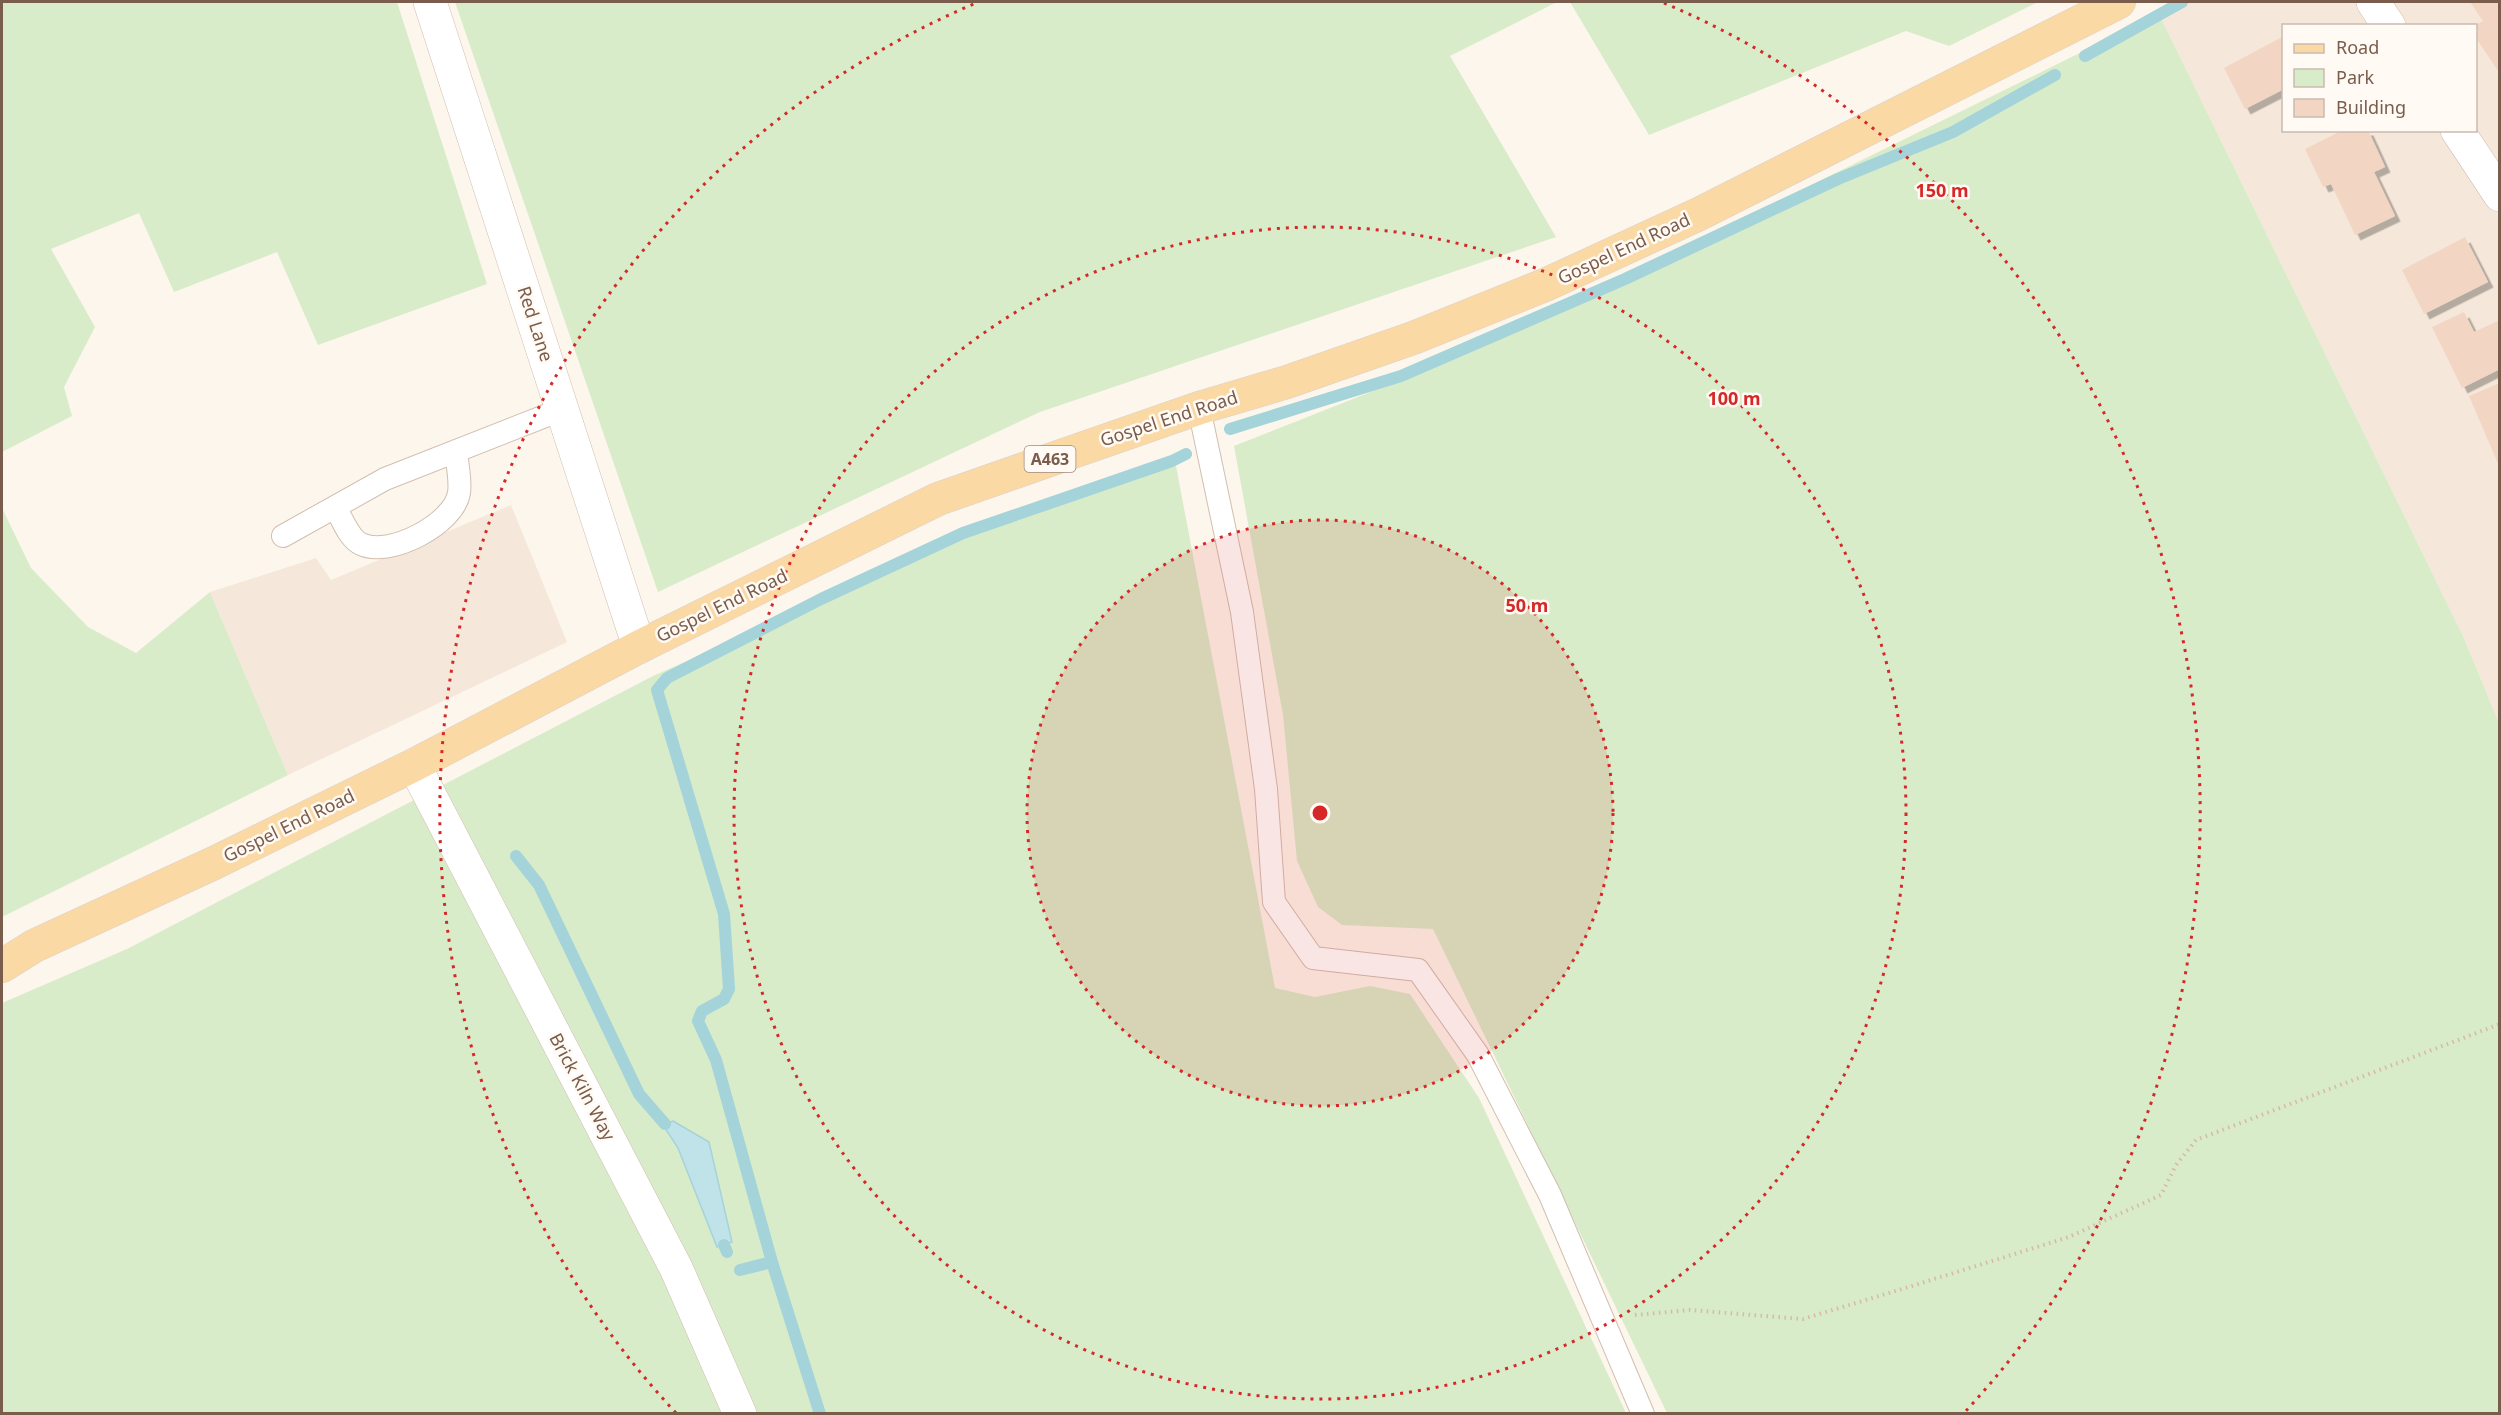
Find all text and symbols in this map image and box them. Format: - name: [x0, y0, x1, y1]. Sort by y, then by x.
- legend: [2282, 24, 2477, 132]
- text: Road: [2336, 35, 2379, 59]
- text: Park: [2336, 65, 2374, 89]
- text: Building: [2336, 95, 2406, 119]
- text: 150 m: [1915, 178, 1969, 202]
- street label: Gospel End Road: [1554, 207, 1694, 289]
- street label: Red Lane: [513, 283, 559, 364]
- street label: Gospel End Road: [1097, 384, 1241, 452]
- text: 100 m: [1707, 386, 1761, 410]
- road number: A463: [1024, 446, 1076, 472]
- street label: Gospel End Road: [652, 563, 791, 647]
- text: 50 m: [1506, 593, 1548, 617]
- street label: Gospel End Road: [219, 783, 358, 867]
- centre of rings: [1310, 803, 1330, 823]
- street label: Brick Kiln Way: [544, 1029, 622, 1145]

